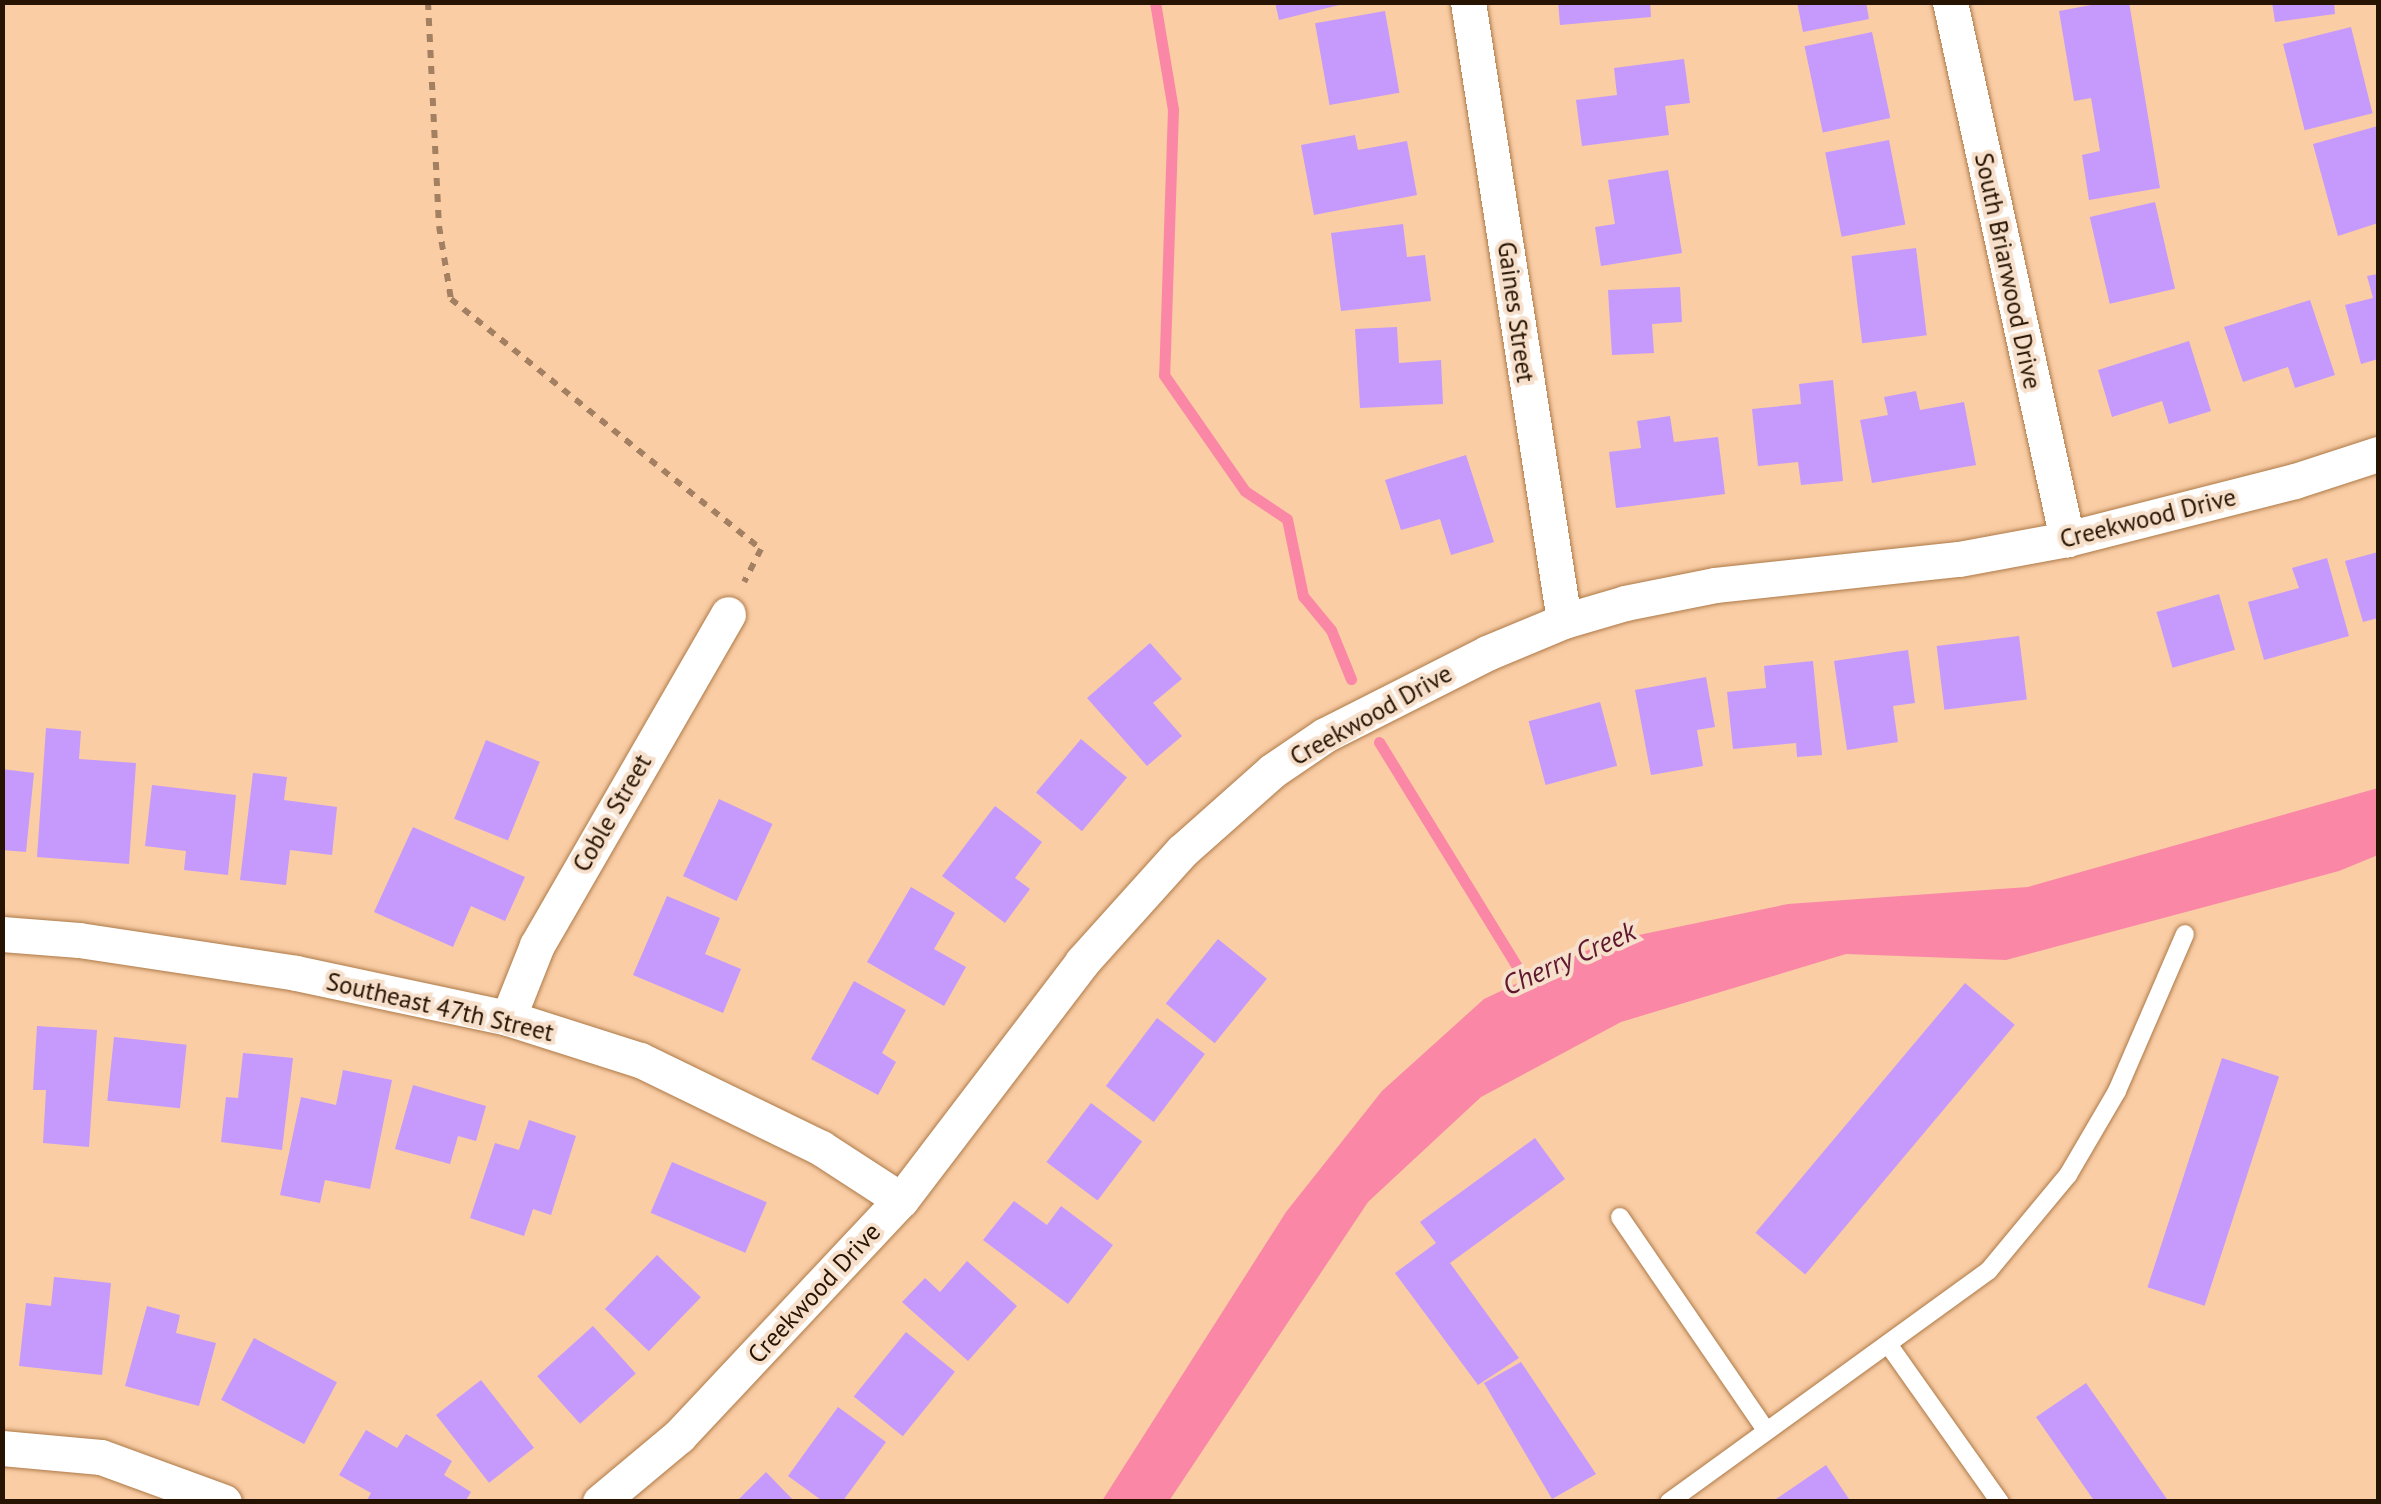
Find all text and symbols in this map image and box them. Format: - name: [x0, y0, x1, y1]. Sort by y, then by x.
- street label: South Briarwood Drive: [1968, 150, 2048, 392]
- street label: Gaines Street: [1491, 240, 1541, 384]
- street label: Creekwood Drive: [2057, 482, 2239, 554]
- street label: Creekwood Drive: [1285, 658, 1457, 772]
- street label: Coble Street: [566, 749, 658, 877]
- water label: Cherry Creek: [1497, 914, 1641, 1002]
- street label: Southeast 47th Street: [323, 966, 557, 1048]
- street label: Creekwood Drive: [741, 1217, 887, 1369]

